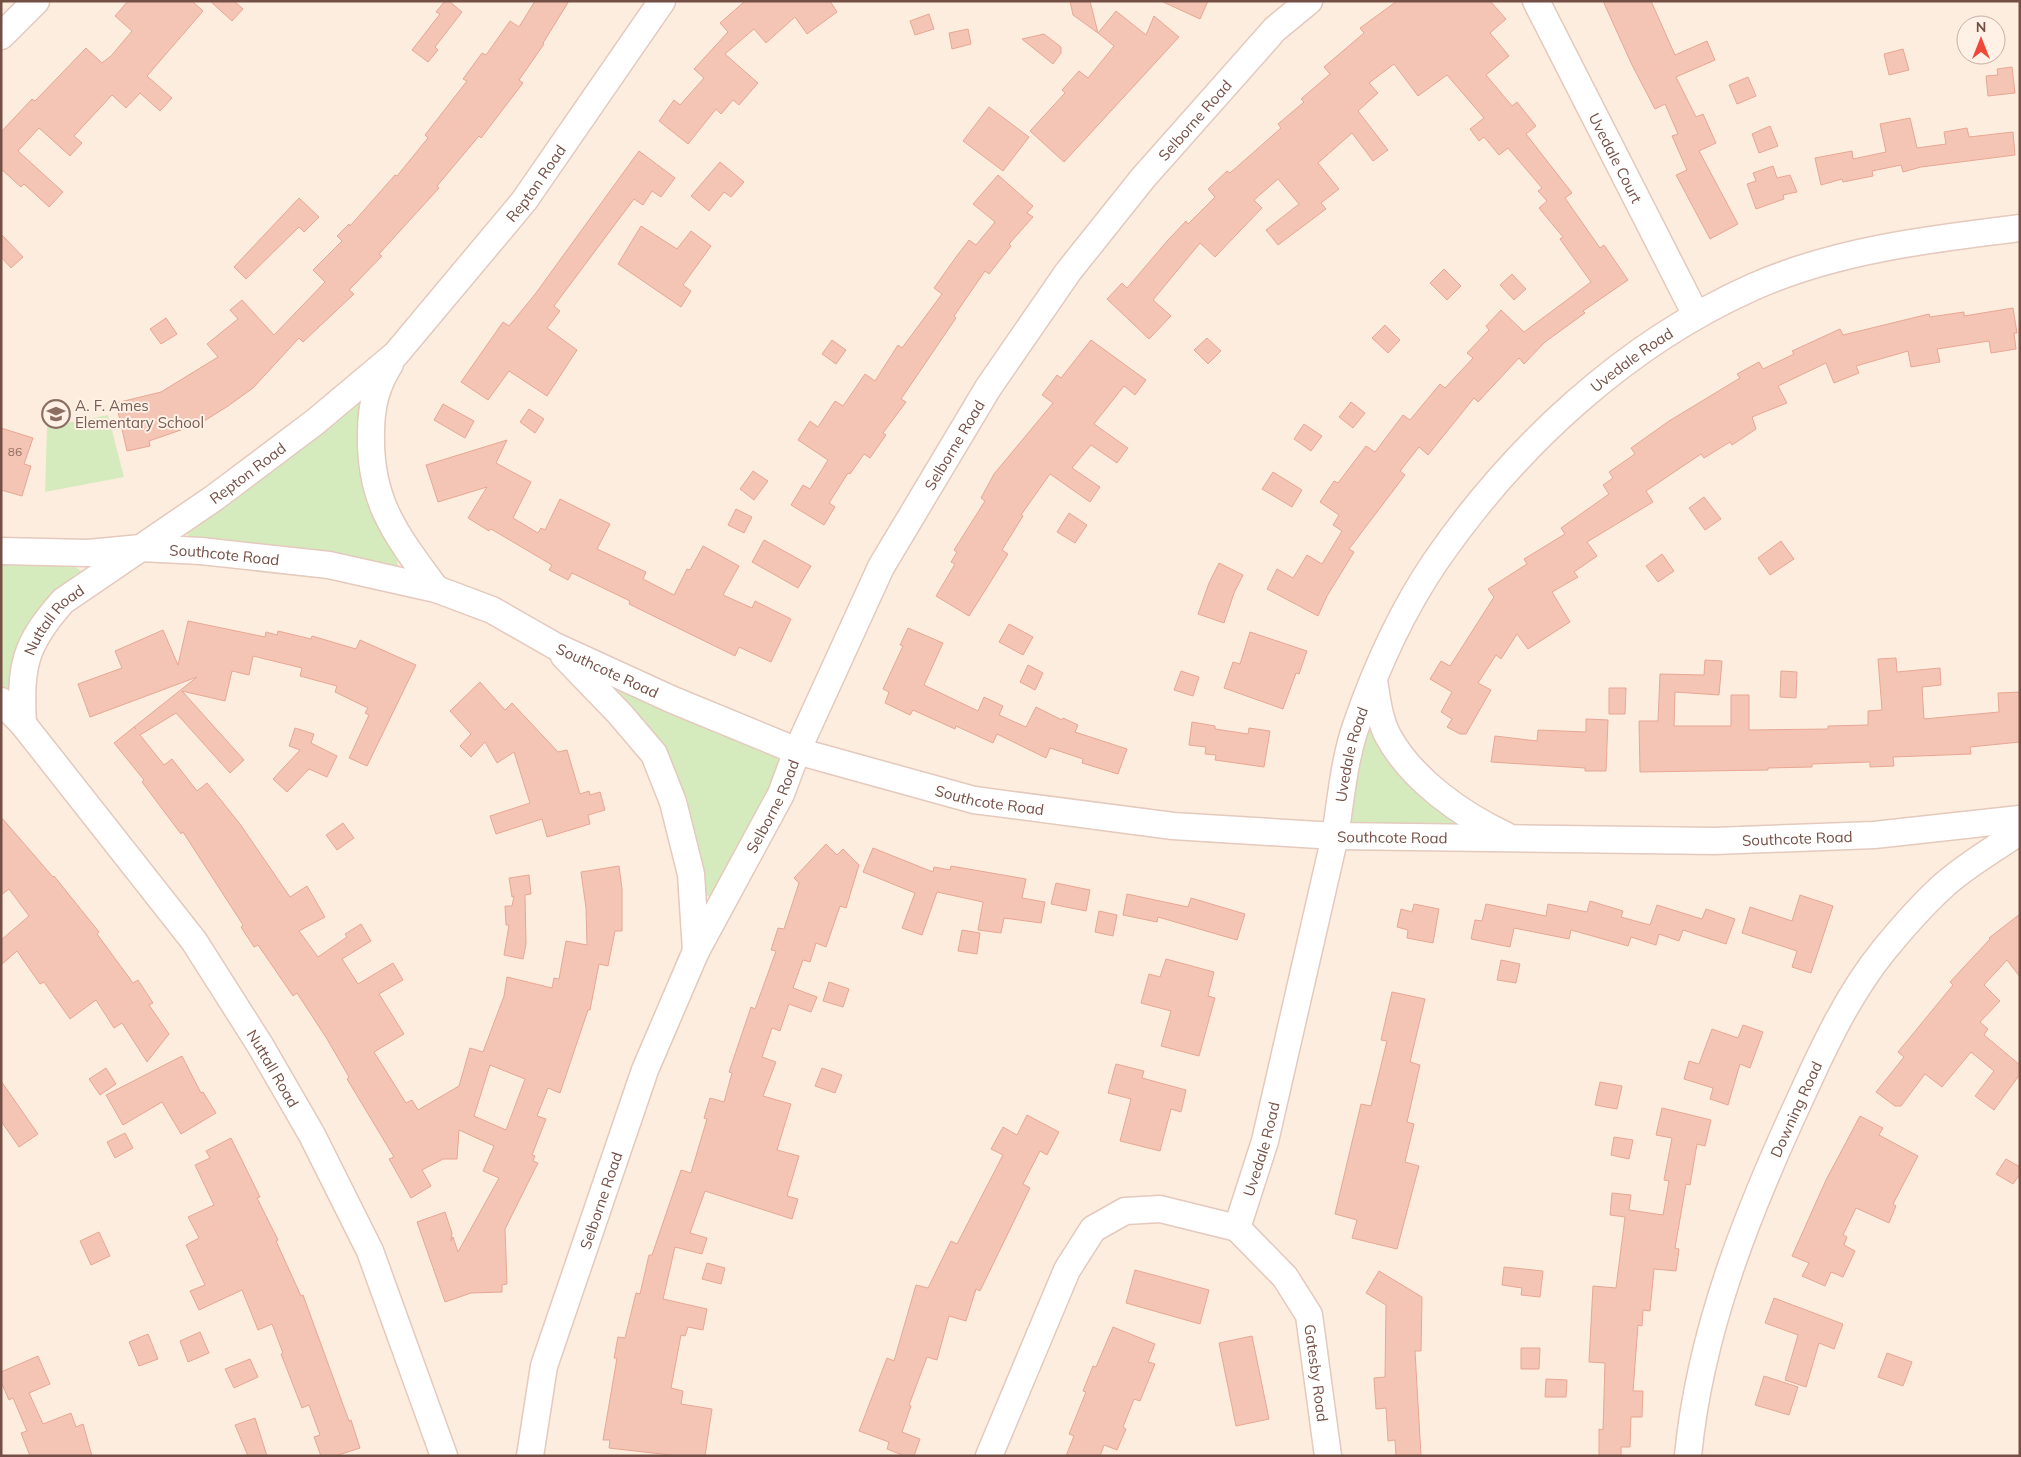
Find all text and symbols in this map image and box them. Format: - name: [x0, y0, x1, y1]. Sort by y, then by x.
- north arrow: [1956, 15, 2006, 65]
- text: N: [1976, 18, 1986, 36]
- street label: Selborne Road: [1154, 75, 1235, 164]
- street label: Uvedale Court: [1585, 109, 1647, 206]
- street label: Repton Road: [501, 141, 570, 226]
- street label: Uvedale Road: [1586, 323, 1676, 396]
- place label: A. F. Ames Elementary School: [75, 396, 204, 432]
- street label: Selborne Road: [920, 396, 988, 493]
- school or university icon: A. F. Ames Elementary School: [41, 399, 71, 429]
- street label: Repton Road: [206, 438, 289, 508]
- house number: 86: [8, 444, 22, 459]
- street label: Southcote Road: [169, 540, 281, 569]
- street label: Nuttall Road: [19, 580, 88, 658]
- street label: Southcote Road: [553, 638, 662, 702]
- street label: Uvedale Road: [1331, 704, 1372, 803]
- street label: Selborne Road: [741, 757, 803, 856]
- street label: Southcote Road: [933, 780, 1045, 819]
- street label: Southcote Road: [1742, 826, 1853, 849]
- street label: Southcote Road: [1337, 827, 1448, 847]
- street label: Nuttall Road: [243, 1026, 303, 1111]
- street label: Downing Road: [1766, 1058, 1826, 1160]
- street label: Uvedale Road: [1238, 1100, 1283, 1199]
- street label: Selborne Road: [575, 1149, 626, 1252]
- street label: Gatesby Road: [1301, 1323, 1333, 1423]

